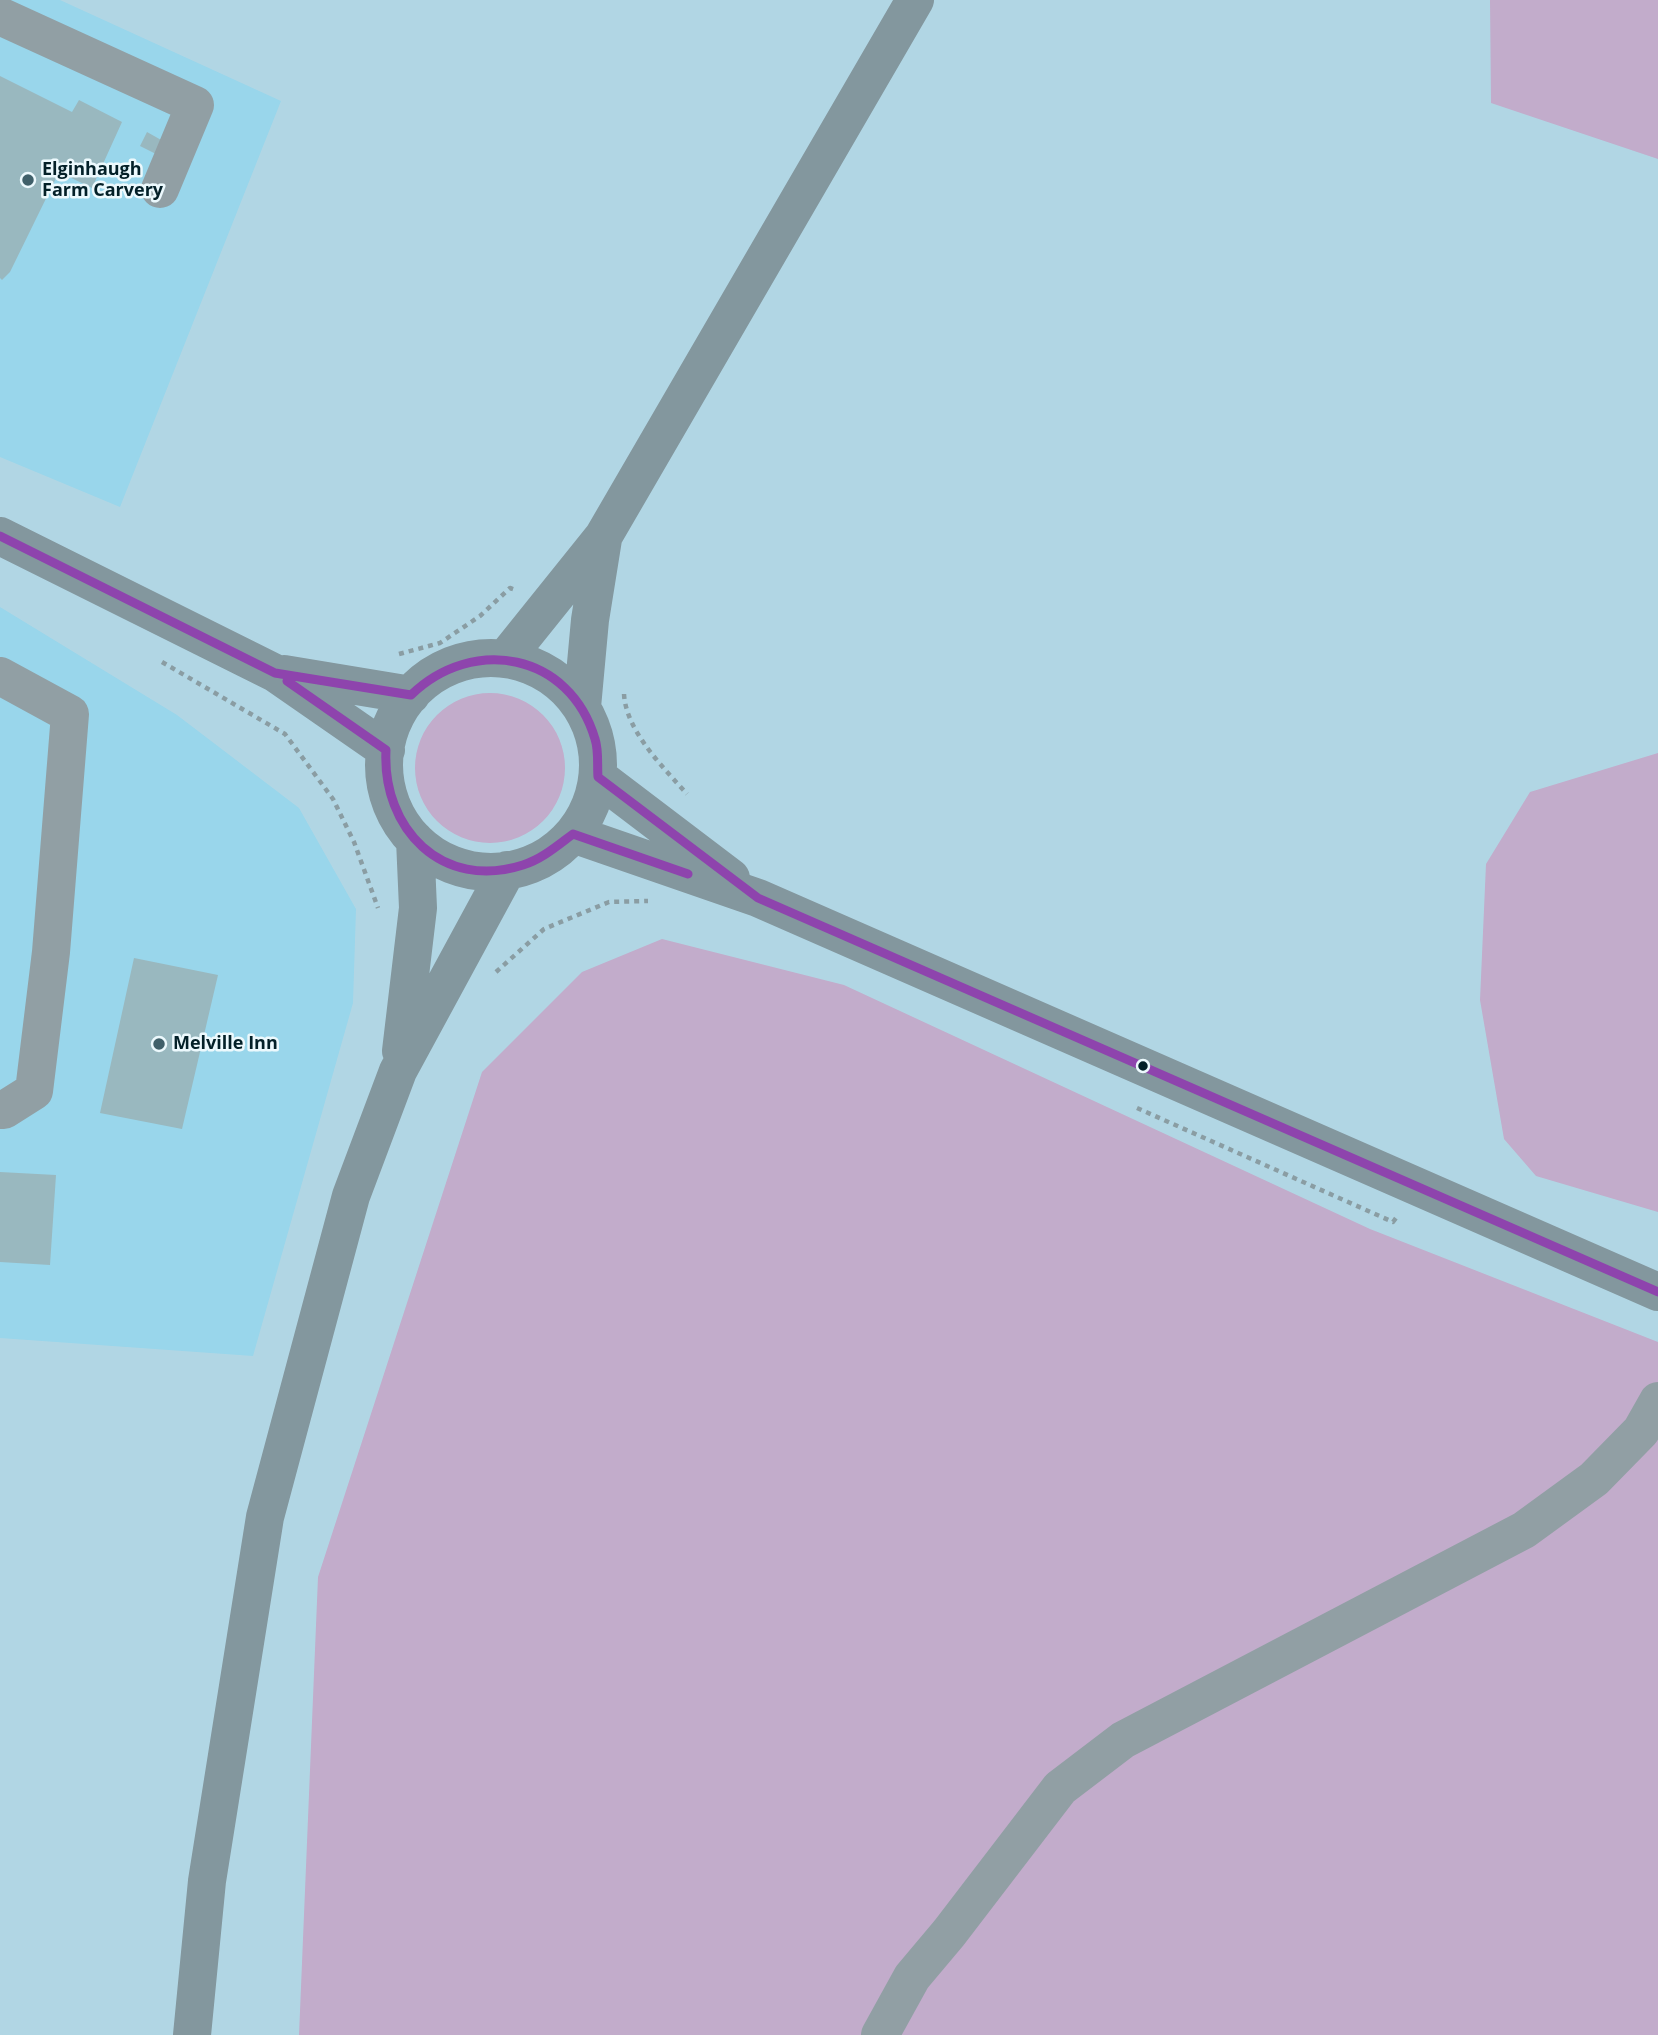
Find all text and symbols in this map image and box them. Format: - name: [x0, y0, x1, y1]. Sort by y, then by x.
- place label: Elginhaugh Farm Carvery: [42, 159, 163, 202]
- marker: Elginhaugh Farm Carvery: [20, 172, 36, 188]
- place label: Melville Inn: [173, 1033, 278, 1055]
- marker: Melville Inn: [151, 1036, 167, 1052]
- unlabelled marker: [1136, 1059, 1150, 1073]

